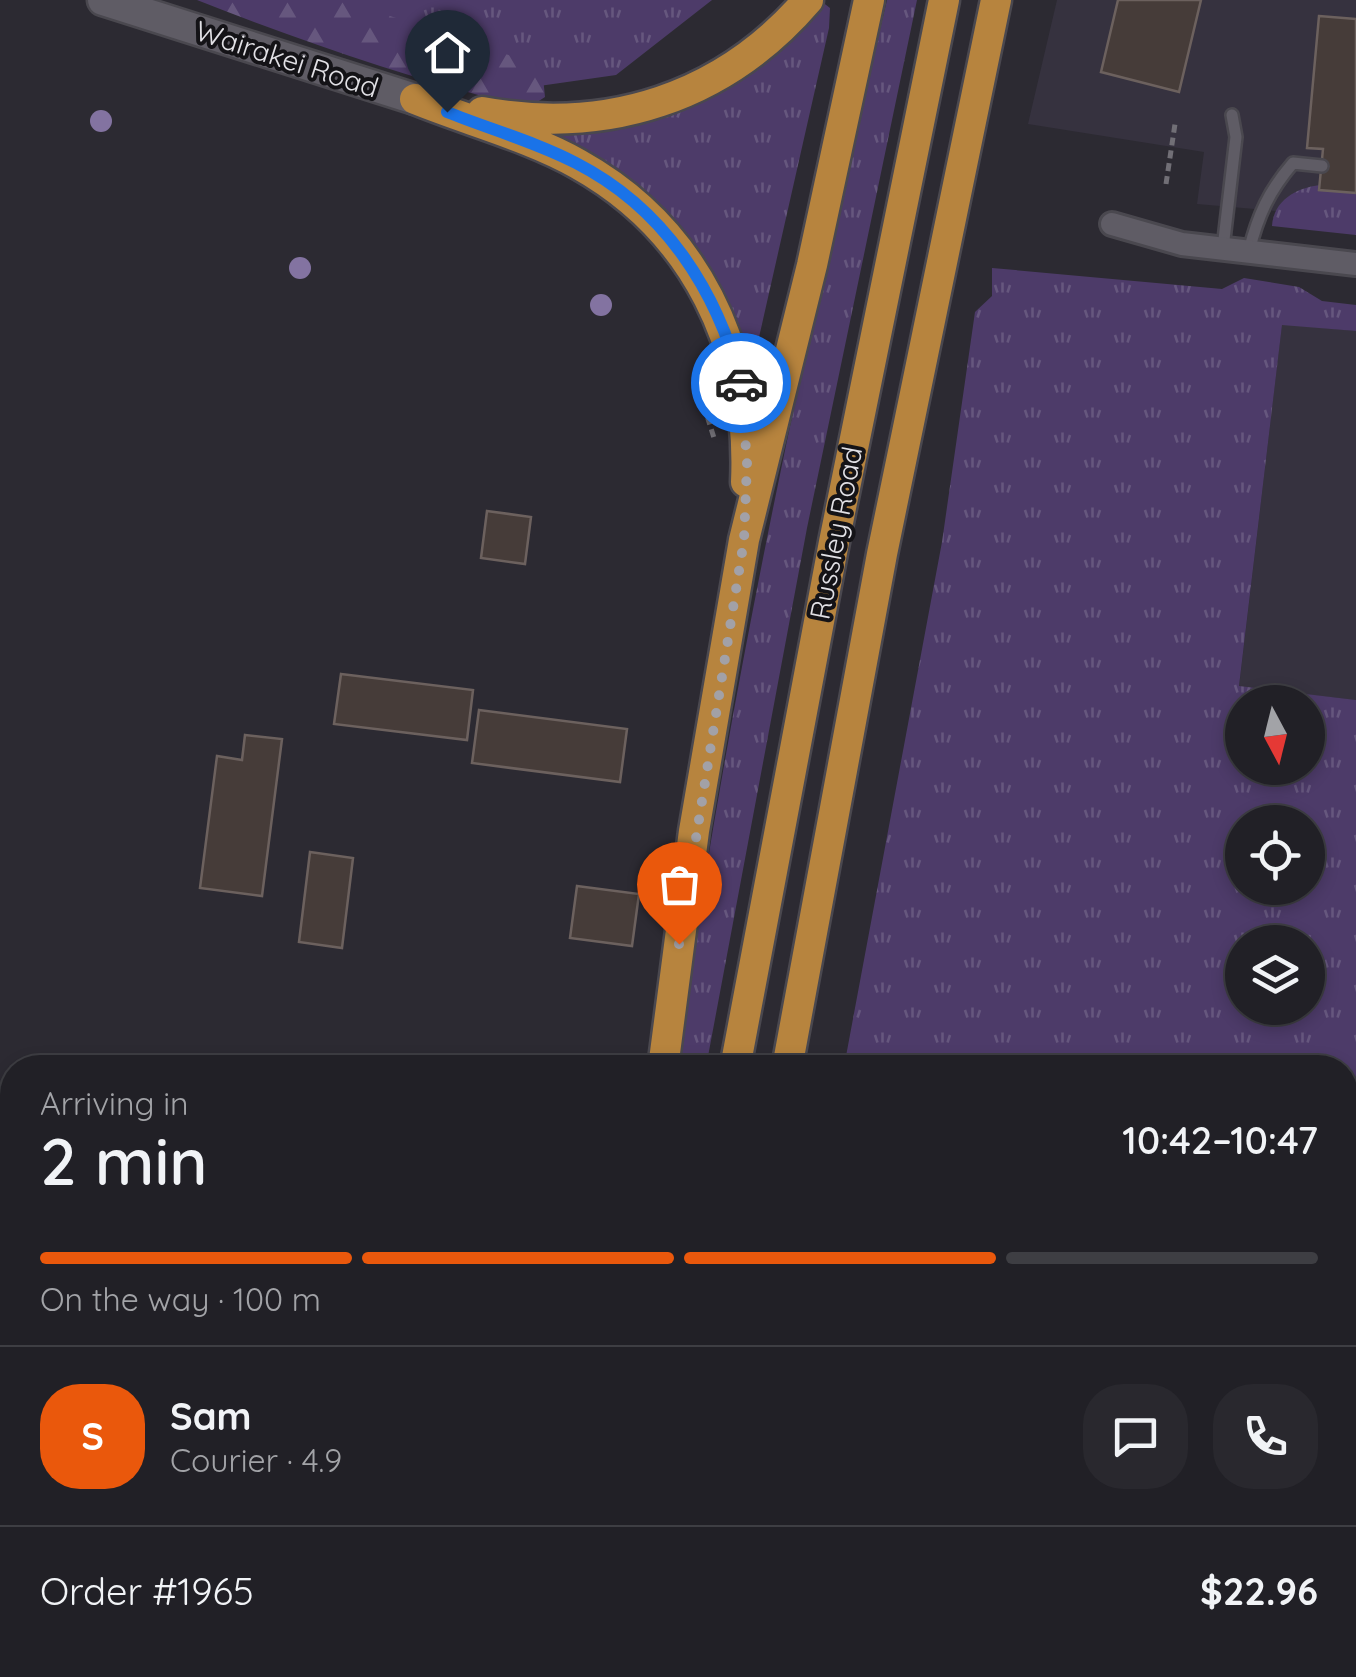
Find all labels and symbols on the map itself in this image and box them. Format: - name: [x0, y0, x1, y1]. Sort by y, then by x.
- pin: [405, 10, 490, 113]
- street label: Wairakei Road: [191, 12, 383, 105]
- courier: [691, 333, 791, 433]
- street label: Russley Road: [802, 443, 869, 622]
- north arrow: [1225, 685, 1325, 785]
- pin: [637, 842, 722, 945]

